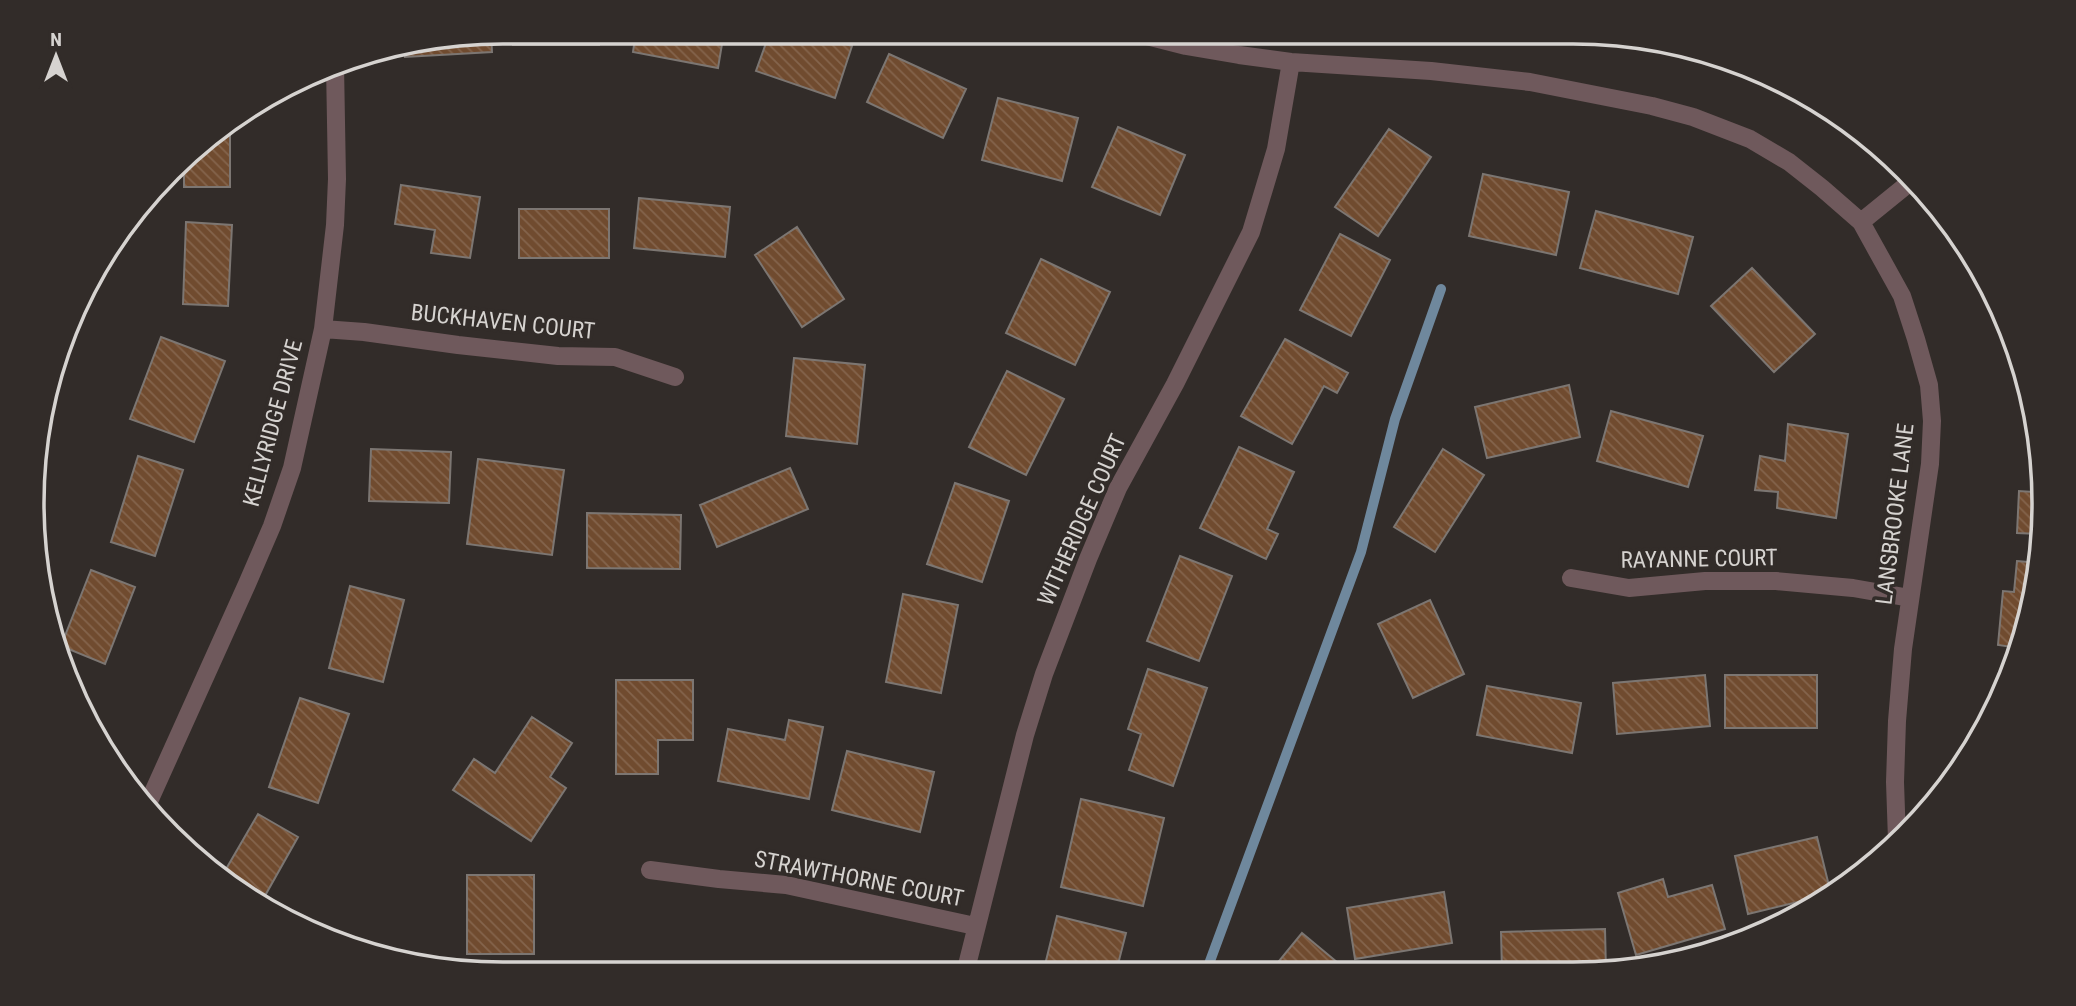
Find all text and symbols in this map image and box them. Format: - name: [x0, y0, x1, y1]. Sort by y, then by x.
- north arrow: [21, 21, 91, 91]
- text: N: [50, 28, 62, 51]
- street label: BUCKHAVEN COURT: [410, 299, 596, 345]
- street label: KELLYRIDGE DRIVE: [238, 336, 308, 510]
- street label: LANSBROOKE LANE: [1870, 422, 1920, 606]
- street label: WITHERIDGE COURT: [1032, 430, 1132, 610]
- street label: RAYANNE COURT: [1620, 544, 1778, 574]
- street label: STRAWTHORNE COURT: [752, 845, 966, 913]

